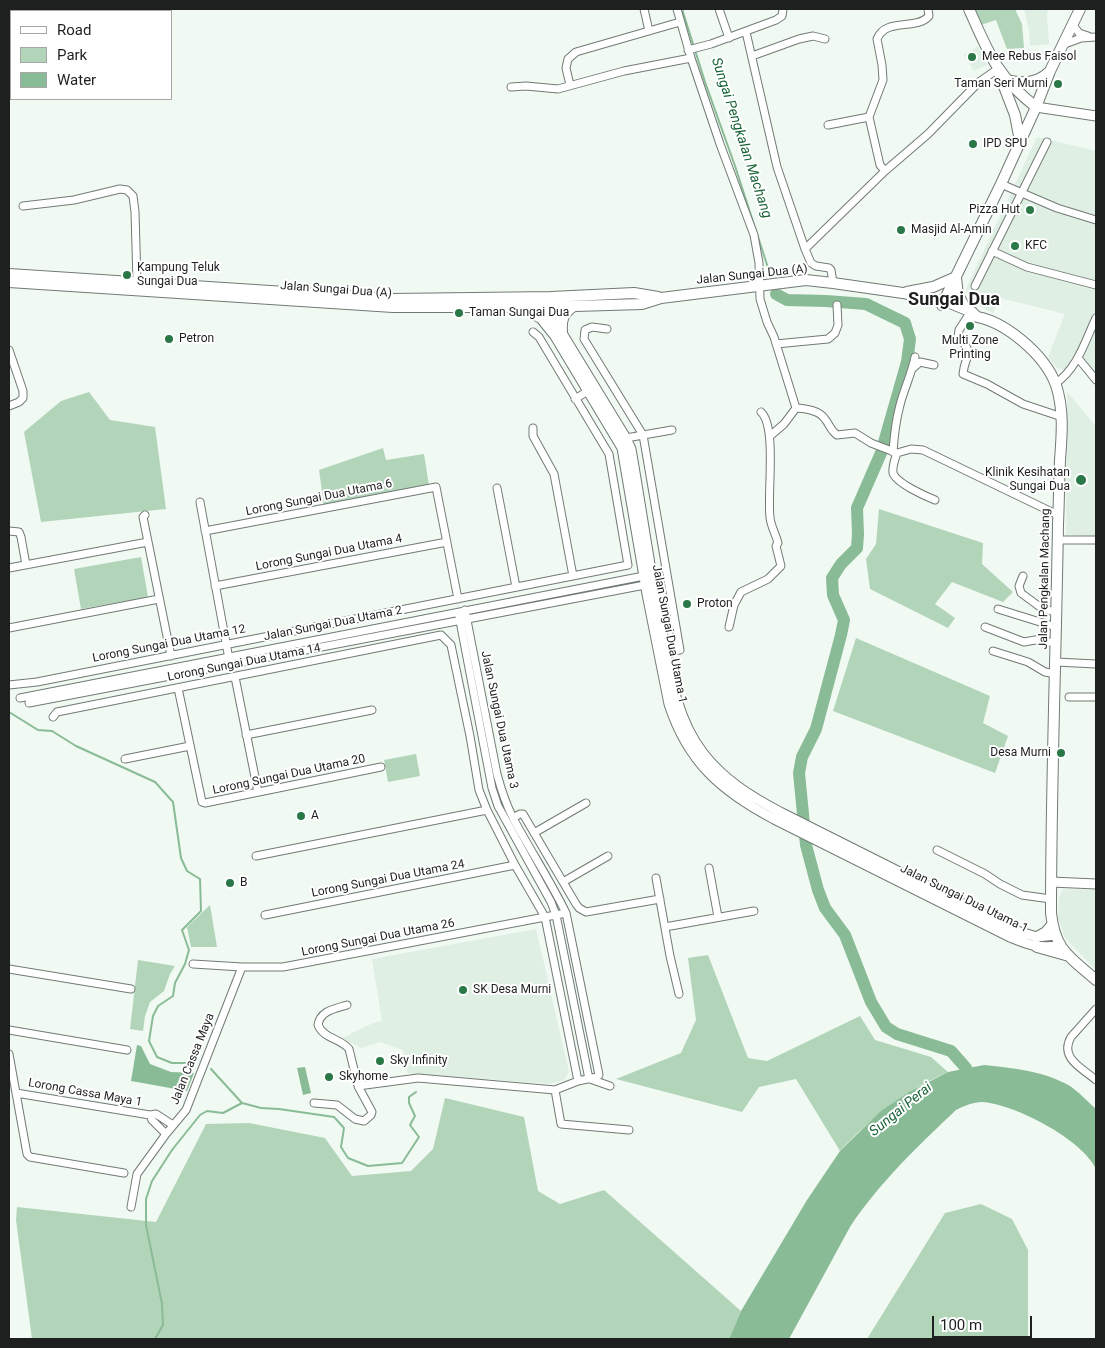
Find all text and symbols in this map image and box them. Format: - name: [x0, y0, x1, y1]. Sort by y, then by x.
- legend: [10, 10, 172, 100]
- text: Road: [57, 21, 91, 39]
- text: Park: [57, 46, 87, 64]
- place label: Mee Rebus Faisol: [982, 50, 1076, 64]
- marker: Mee Rebus Faisol: [966, 51, 978, 63]
- water label: Sungai Pengkalan Machang: [707, 56, 775, 220]
- text: Water: [57, 71, 96, 89]
- place label: Taman Seri Murni: [954, 77, 1048, 91]
- marker: Taman Seri Murni: [1052, 78, 1064, 90]
- place label: IPD SPU: [983, 137, 1027, 151]
- marker: IPD SPU: [967, 138, 979, 150]
- place label: Pizza Hut: [969, 203, 1020, 217]
- marker: Pizza Hut: [1024, 204, 1036, 216]
- place label: Masjid Al-Amin: [911, 223, 992, 237]
- marker: Masjid Al-Amin: [895, 224, 907, 236]
- place label: KFC: [1025, 239, 1047, 253]
- marker: KFC: [1009, 240, 1021, 252]
- place label: Kampung Teluk Sungai Dua: [137, 261, 220, 289]
- street label: Jalan Sungai Dua (A): [696, 262, 808, 288]
- marker: Kampung Teluk Sungai Dua: [121, 269, 133, 281]
- street label: Jalan Sungai Dua (A): [280, 279, 392, 301]
- district label: Sungai Dua: [908, 289, 1000, 311]
- place label: Taman Sungai Dua: [469, 306, 569, 320]
- marker: Taman Sungai Dua: [453, 307, 465, 319]
- marker: Multi Zone Printing: [964, 320, 976, 332]
- place label: Petron: [179, 332, 214, 346]
- marker: Petron: [163, 333, 175, 345]
- place label: Multi Zone Printing: [942, 334, 998, 362]
- place label: Klinik Kesihatan Sungai Dua: [985, 466, 1070, 494]
- marker: Klinik Kesihatan Sungai Dua: [1074, 473, 1088, 487]
- street label: Lorong Sungai Dua Utama 6: [245, 477, 393, 519]
- street label: Jalan Pengkalan Machang: [1037, 508, 1053, 650]
- street label: Lorong Sungai Dua Utama 4: [255, 532, 403, 574]
- street label: Jalan Sungai Dua Utama 1: [649, 564, 689, 704]
- place label: Proton: [697, 597, 733, 611]
- marker: Proton: [681, 598, 693, 610]
- street label: Jalan Sungai Dua Utama 2: [263, 604, 403, 644]
- street label: Lorong Sungai Dua Utama 12: [91, 622, 247, 666]
- street label: Lorong Sungai Dua Utama 14: [166, 641, 322, 685]
- street label: Jalan Sungai Dua Utama 3: [477, 650, 521, 790]
- place label: Desa Murni: [990, 746, 1051, 760]
- marker: Desa Murni: [1055, 747, 1067, 759]
- street label: Lorong Sungai Dua Utama 20: [211, 752, 367, 798]
- place label: A: [311, 809, 319, 823]
- marker: A: [295, 810, 307, 822]
- street label: Lorong Sungai Dua Utama 24: [310, 857, 466, 901]
- street label: Jalan Sungai Dua Utama 1: [898, 862, 1030, 936]
- place label: B: [240, 876, 247, 890]
- marker: B: [224, 877, 236, 889]
- street label: Lorong Sungai Dua Utama 26: [300, 916, 456, 960]
- place label: SK Desa Murni: [473, 983, 551, 997]
- marker: SK Desa Murni: [457, 984, 469, 996]
- street label: Jalan Cassa Maya: [168, 1011, 218, 1107]
- place label: Sky Infinity: [390, 1054, 448, 1068]
- marker: Sky Infinity: [374, 1055, 386, 1067]
- place label: Skyhome: [339, 1070, 388, 1084]
- marker: Skyhome: [323, 1071, 335, 1083]
- street label: Lorong Cassa Maya 1: [27, 1076, 143, 1110]
- water label: Sungai Perai: [866, 1080, 936, 1140]
- scale bar: [935, 1306, 1035, 1338]
- text: 100 m: [940, 1316, 982, 1334]

